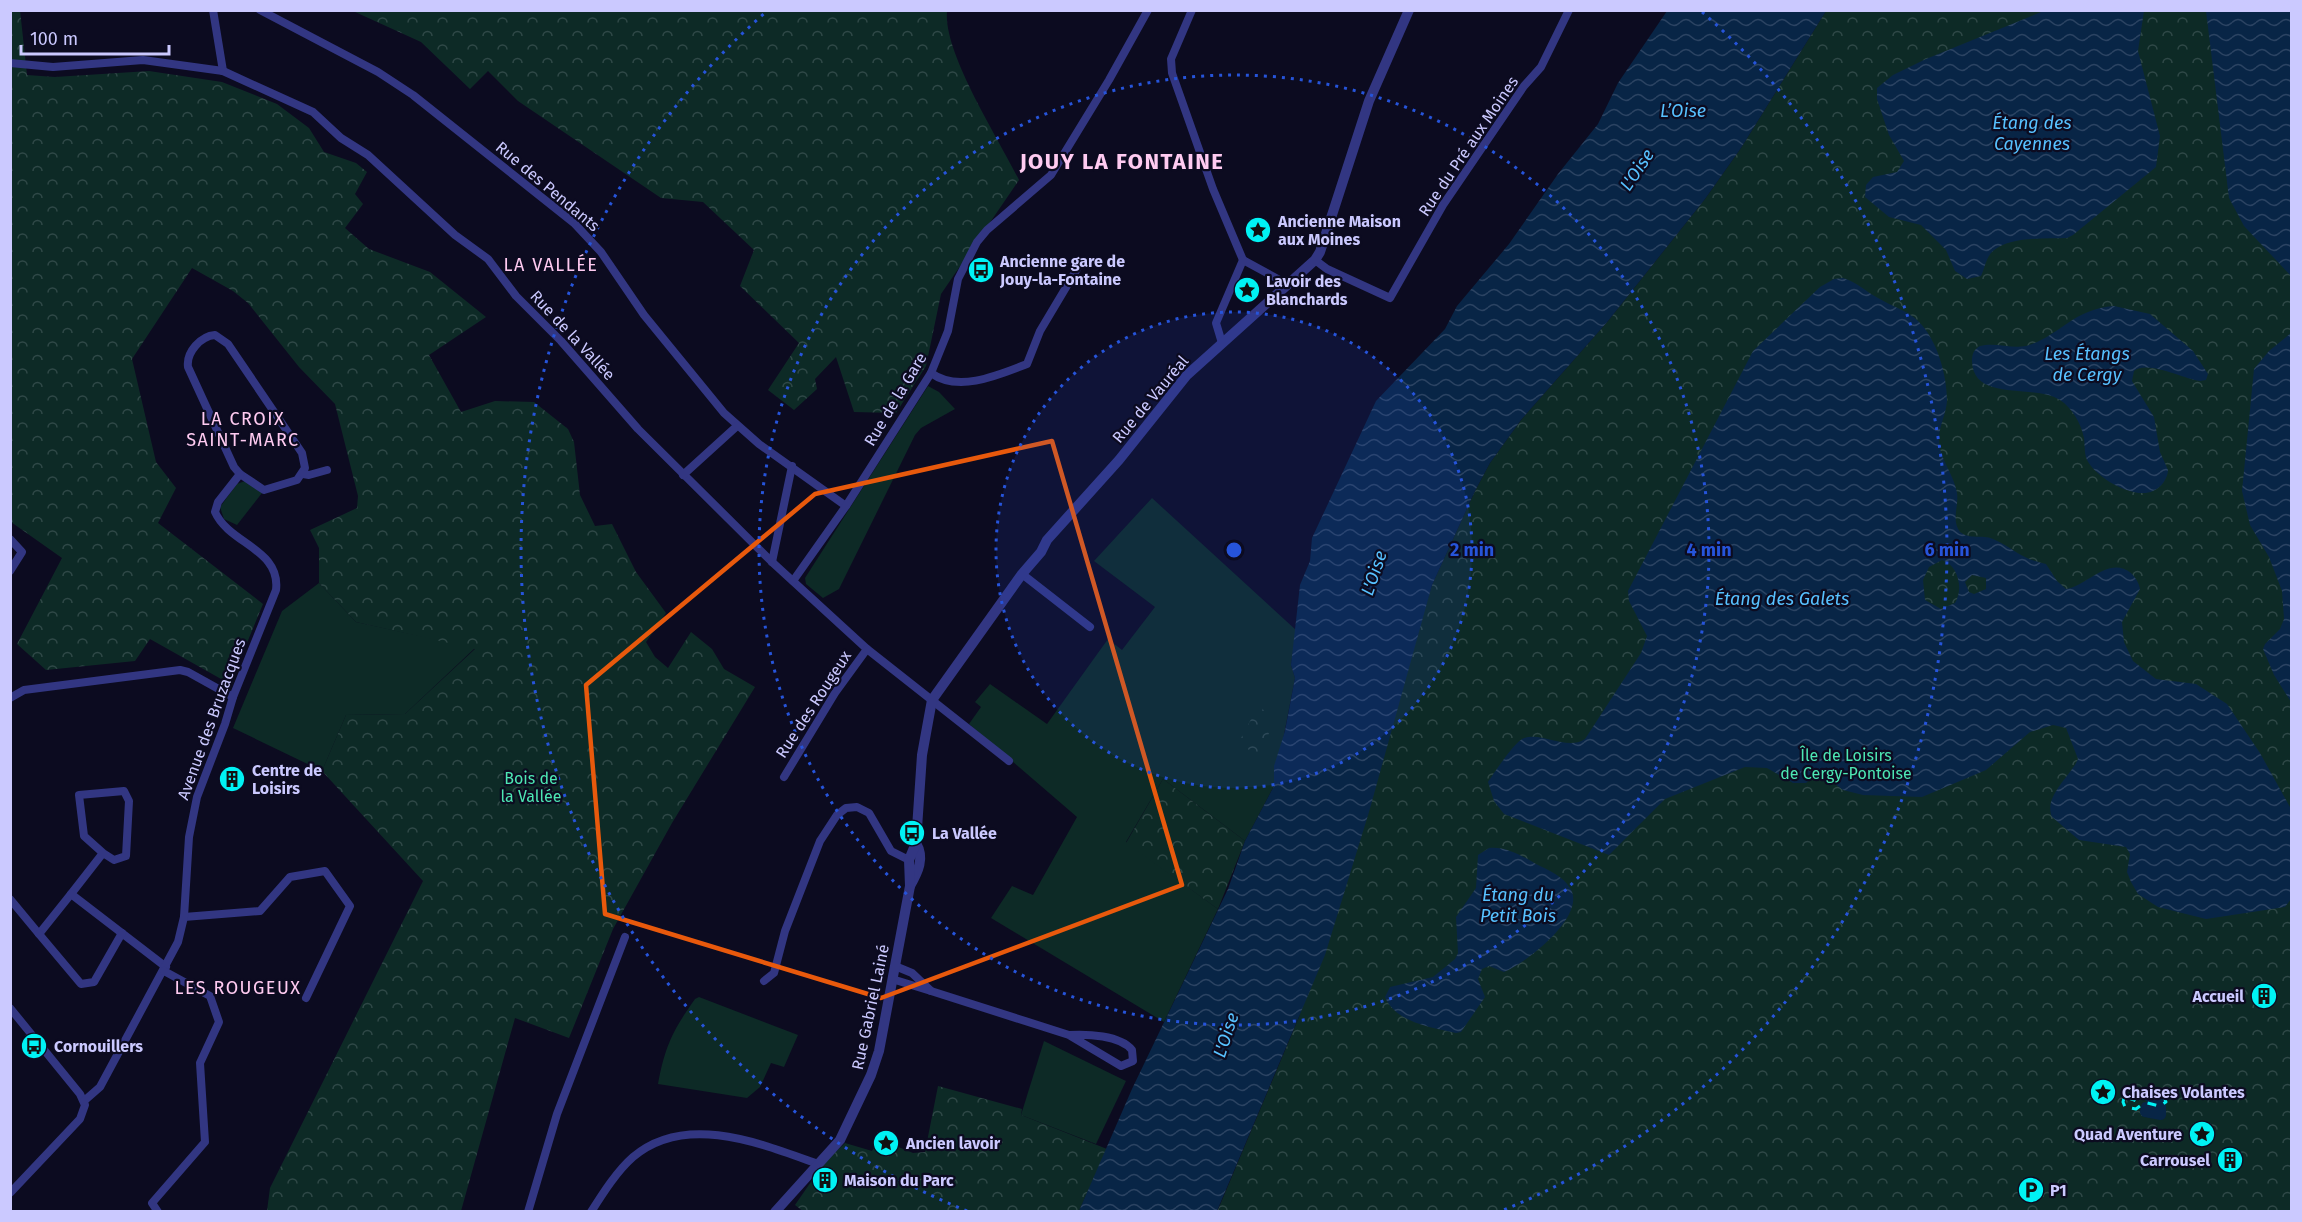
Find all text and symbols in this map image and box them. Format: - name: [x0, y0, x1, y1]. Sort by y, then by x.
- scale bar: [21, 18, 170, 56]
- text: 100 m: [30, 28, 78, 50]
- street label: Rue du Pré aux Moines: [1415, 73, 1522, 220]
- water label: L’Oise: [1660, 100, 1706, 122]
- water label: Étang des Cayennes: [1992, 111, 2072, 155]
- street label: Rue des Pendants: [492, 137, 603, 235]
- water label: L'Oise: [1615, 145, 1659, 195]
- district label: JOUY LA FONTAINE: [1019, 148, 1224, 175]
- place label: Ancienne Maison aux Moines: [1277, 212, 1401, 249]
- place icon: Ancienne Maison aux Moines: [1243, 215, 1273, 245]
- place label: Ancienne gare de Jouy-la-Fontaine: [999, 252, 1125, 289]
- district label: LA VALLÉE: [504, 253, 598, 276]
- bus stop icon: Ancienne gare de Jouy-la-Fontaine: [966, 255, 996, 285]
- place label: Lavoir des Blanchards: [1266, 272, 1348, 309]
- place icon: Lavoir des Blanchards: [1232, 275, 1262, 305]
- street label: Rue de la Vallée: [526, 287, 619, 384]
- water label: Les Étangs de Cergy: [2044, 342, 2130, 386]
- street label: Rue de la Gare: [860, 349, 931, 449]
- street label: Rue de Vauréal: [1108, 352, 1193, 447]
- district label: LA CROIX SAINT-MARC: [186, 408, 300, 451]
- text: 2 min: [1450, 539, 1494, 561]
- text: 4 min: [1686, 539, 1732, 561]
- text: 6 min: [1924, 539, 1970, 561]
- centre of rings: [1224, 540, 1244, 560]
- water label: L'Oise: [1356, 548, 1392, 598]
- water label: Étang des Galets: [1715, 587, 1849, 610]
- street label: Avenue des Bruzacques: [173, 636, 250, 802]
- street label: Rue des Rougeux: [772, 647, 855, 761]
- park label: Île de Loisirs de Cergy-Pontoise: [1780, 745, 1912, 783]
- place label: Centre de Loisirs: [252, 761, 322, 798]
- building icon: Centre de Loisirs: [217, 764, 247, 794]
- park label: Bois de la Vallée: [500, 769, 562, 806]
- bus stop icon: La Vallée: [897, 818, 927, 848]
- place label: La Vallée: [932, 824, 997, 843]
- water label: Étang du Petit Bois: [1480, 883, 1556, 927]
- street label: Rue Gabriel Lainé: [848, 943, 893, 1072]
- district label: LES ROUGEUX: [174, 977, 302, 999]
- building icon: Accueil: [2249, 981, 2279, 1011]
- place label: Accueil: [2191, 987, 2244, 1006]
- water label: L'Oise: [1208, 1010, 1244, 1060]
- bus stop icon: Cornouillers: [19, 1031, 49, 1061]
- place label: Cornouillers: [54, 1037, 143, 1056]
- place icon: Chaises Volantes: [2088, 1077, 2118, 1107]
- place label: Chaises Volantes: [2122, 1083, 2245, 1102]
- place icon: Quad Aventure: [2187, 1119, 2217, 1149]
- place label: Quad Aventure: [2074, 1125, 2182, 1144]
- place icon: Ancien lavoir: [871, 1128, 901, 1158]
- place label: Ancien lavoir: [905, 1134, 1001, 1153]
- building icon: Carrousel: [2215, 1145, 2245, 1175]
- place label: Carrousel: [2140, 1151, 2210, 1170]
- building icon: Maison du Parc: [810, 1165, 840, 1195]
- place label: Maison du Parc: [844, 1171, 954, 1190]
- parking icon: P1: [2016, 1175, 2046, 1205]
- place label: P1: [2050, 1181, 2067, 1200]

